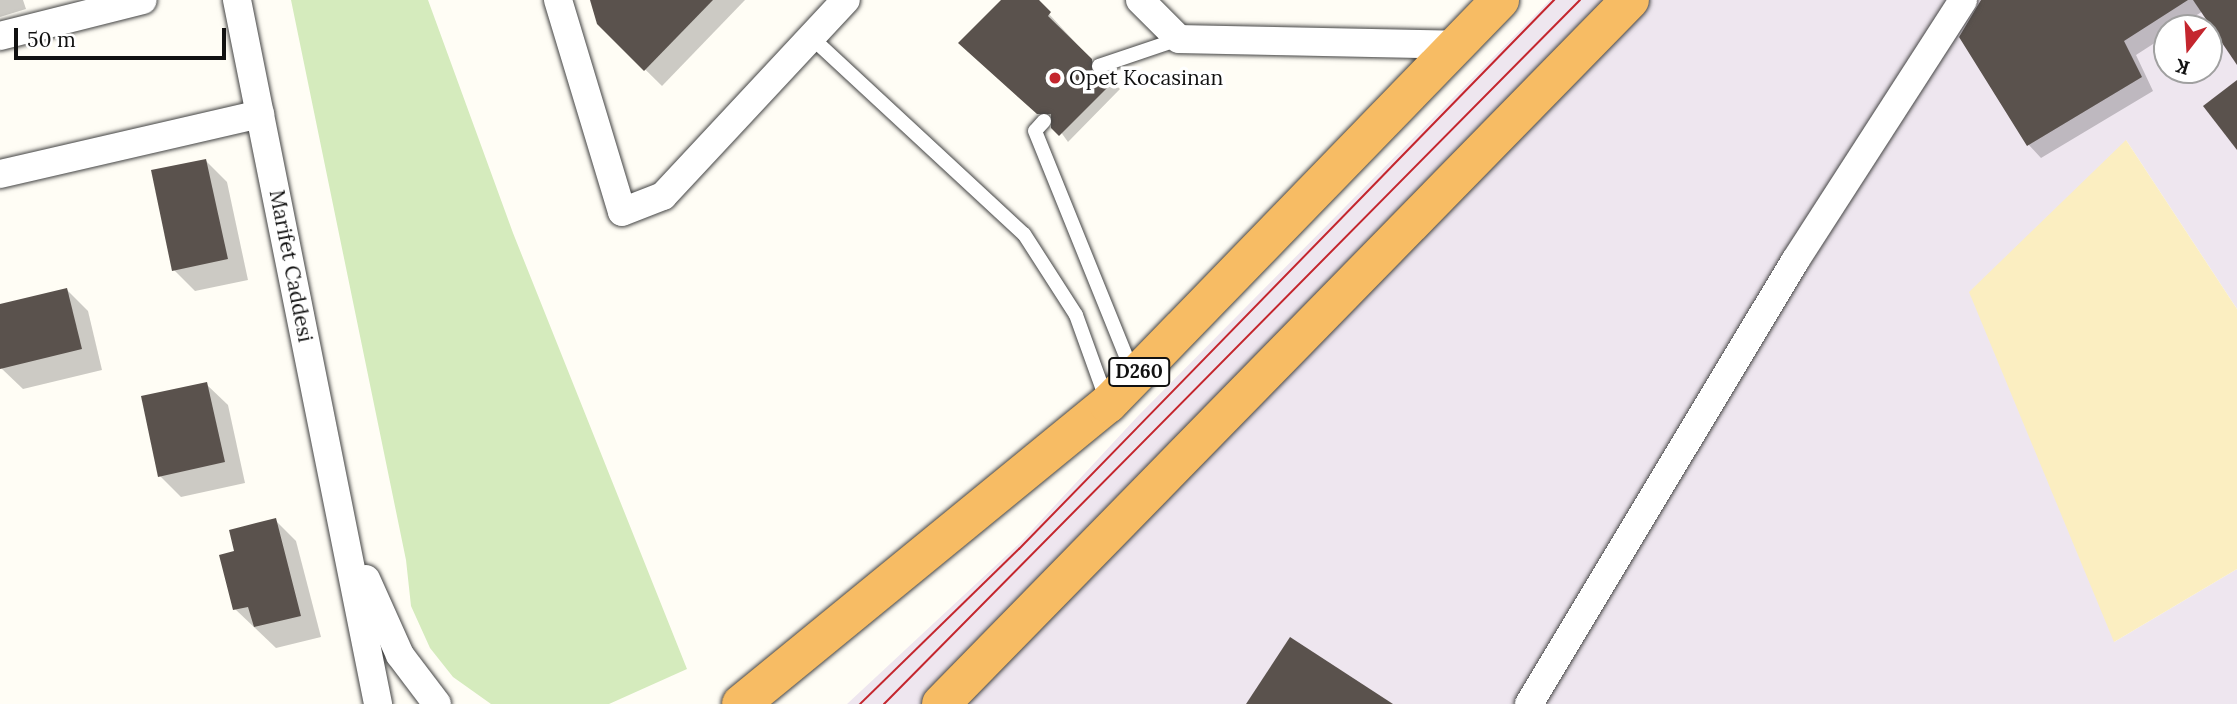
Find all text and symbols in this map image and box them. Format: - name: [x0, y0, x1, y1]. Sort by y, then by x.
- scale bar: [18, 14, 229, 58]
- north arrow: [2153, 14, 2223, 84]
- text: 50 m: [27, 26, 76, 53]
- text: K: [2172, 54, 2192, 81]
- place label: Opet Kocasinan: [1069, 65, 1223, 91]
- marker: Opet Kocasinan: [1047, 70, 1063, 86]
- street label: Marifet Caddesi: [264, 188, 318, 344]
- road number: D260: [1108, 356, 1170, 388]

